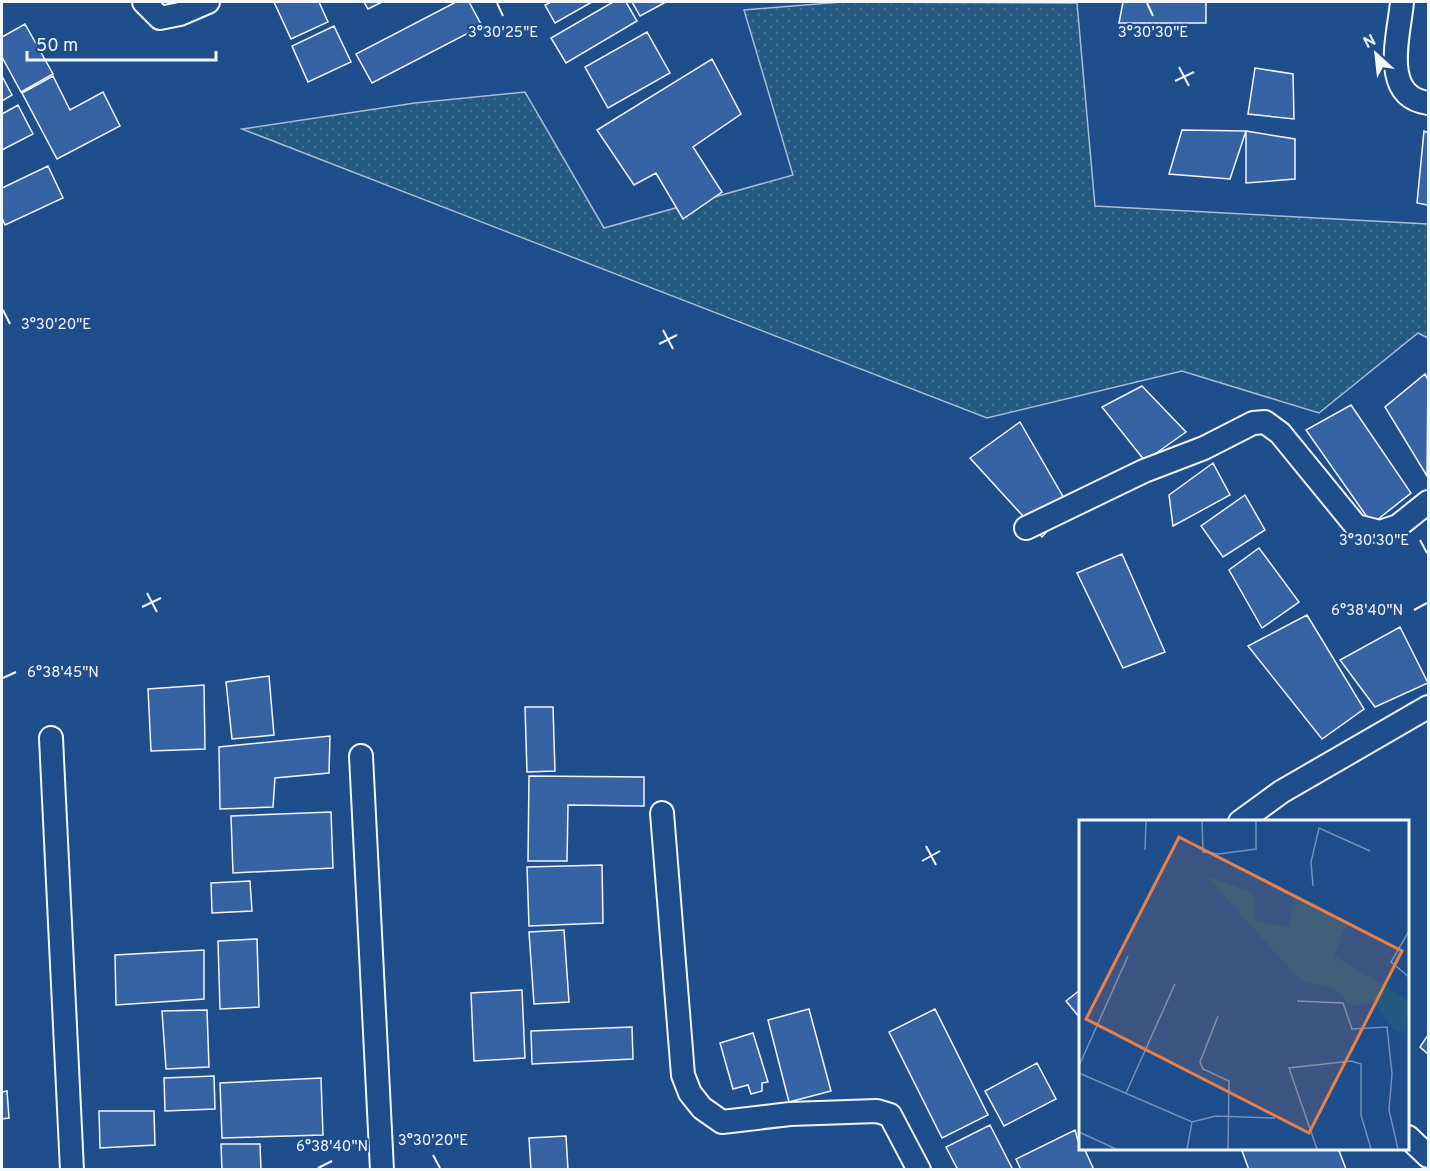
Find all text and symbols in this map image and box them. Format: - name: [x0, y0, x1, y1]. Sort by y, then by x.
- scale bar: [27, 24, 216, 62]
- text: 3°30'25"E: [468, 24, 538, 43]
- text: 3°30'30"E: [1118, 24, 1188, 43]
- north arrow: [1346, 24, 1406, 84]
- text: N: [1360, 31, 1380, 54]
- text: 50 m: [36, 35, 78, 58]
- text: 3°30'20"E: [21, 316, 91, 335]
- text: 3°30'30"E: [1339, 532, 1409, 551]
- text: 6°38'40"N: [1331, 602, 1403, 621]
- text: 6°38'45"N: [27, 664, 99, 683]
- inset map: [1079, 820, 1409, 1150]
- text: 3°30'20"E: [398, 1132, 468, 1151]
- text: 6°38'40"N: [296, 1138, 368, 1157]

